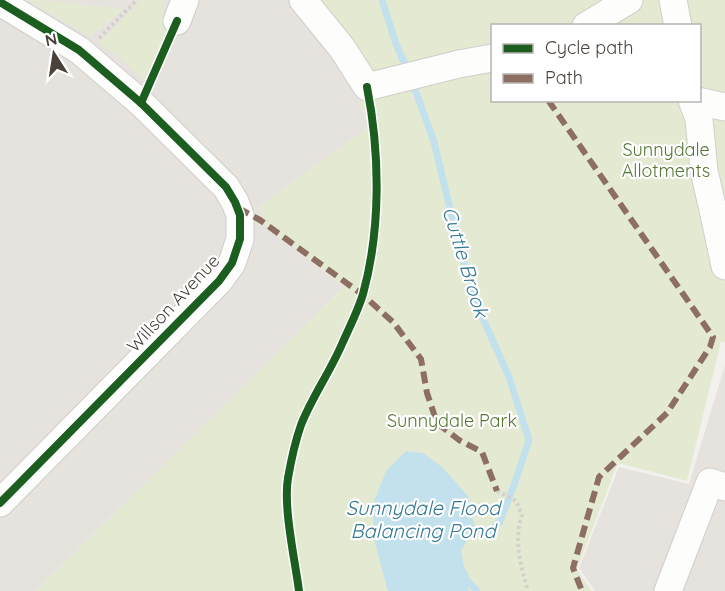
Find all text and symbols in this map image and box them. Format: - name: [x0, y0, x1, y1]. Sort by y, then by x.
- north arrow: [24, 24, 84, 84]
- legend: [491, 24, 701, 102]
- text: N: [43, 28, 59, 50]
- text: Cycle path: [545, 36, 633, 59]
- text: Path: [545, 66, 583, 89]
- park label: Sunnydale Allotments: [622, 138, 710, 182]
- water label: Cuttle Brook: [437, 204, 495, 323]
- street label: Willson Avenue: [122, 249, 224, 357]
- park label: Sunnydale Park: [387, 409, 517, 432]
- water label: Sunnydale Flood Balancing Pond: [346, 495, 503, 543]

